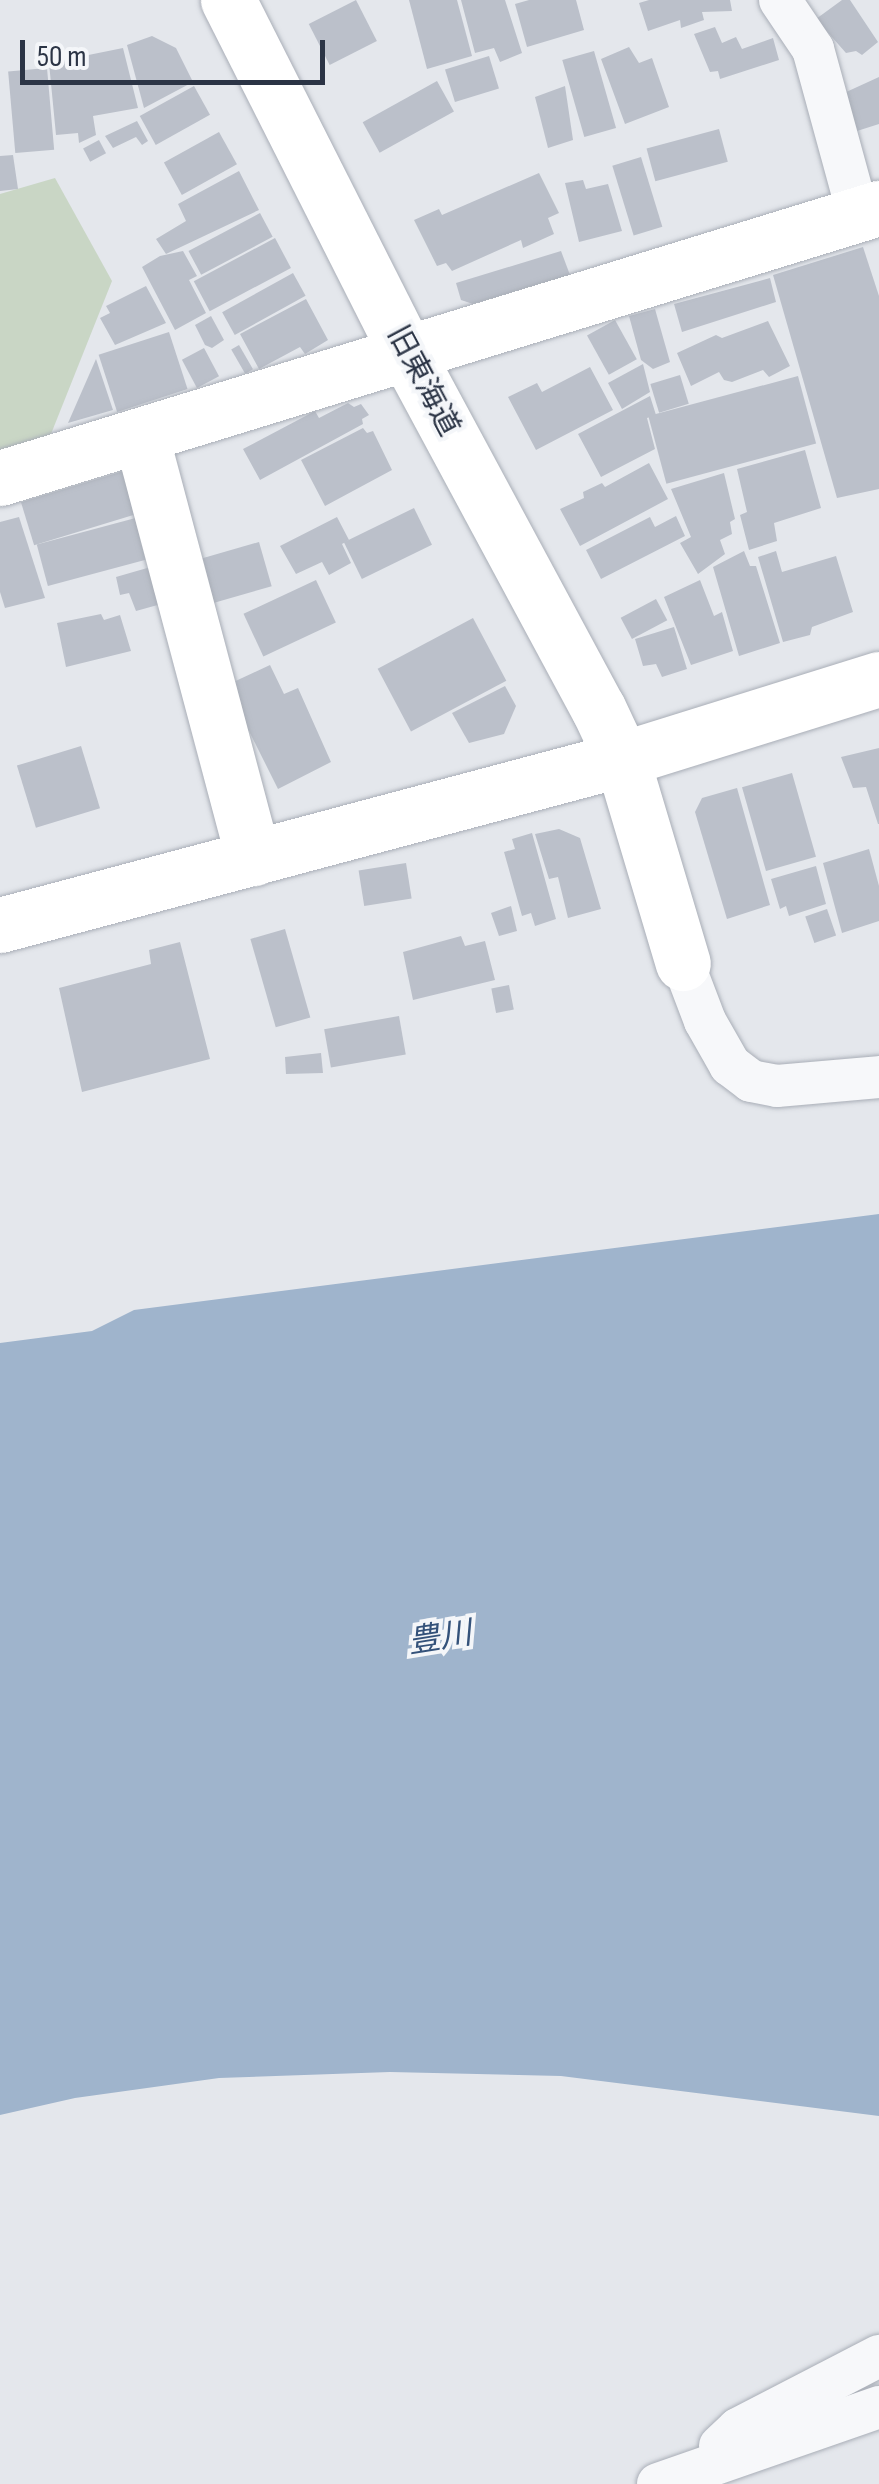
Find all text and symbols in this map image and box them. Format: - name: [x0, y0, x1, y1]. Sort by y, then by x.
- scale bar: [25, 20, 330, 82]
- text: 50 m: [37, 39, 86, 75]
- street label: 旧東海道: [379, 320, 467, 442]
- water label: 豊川: [405, 1615, 475, 1663]

